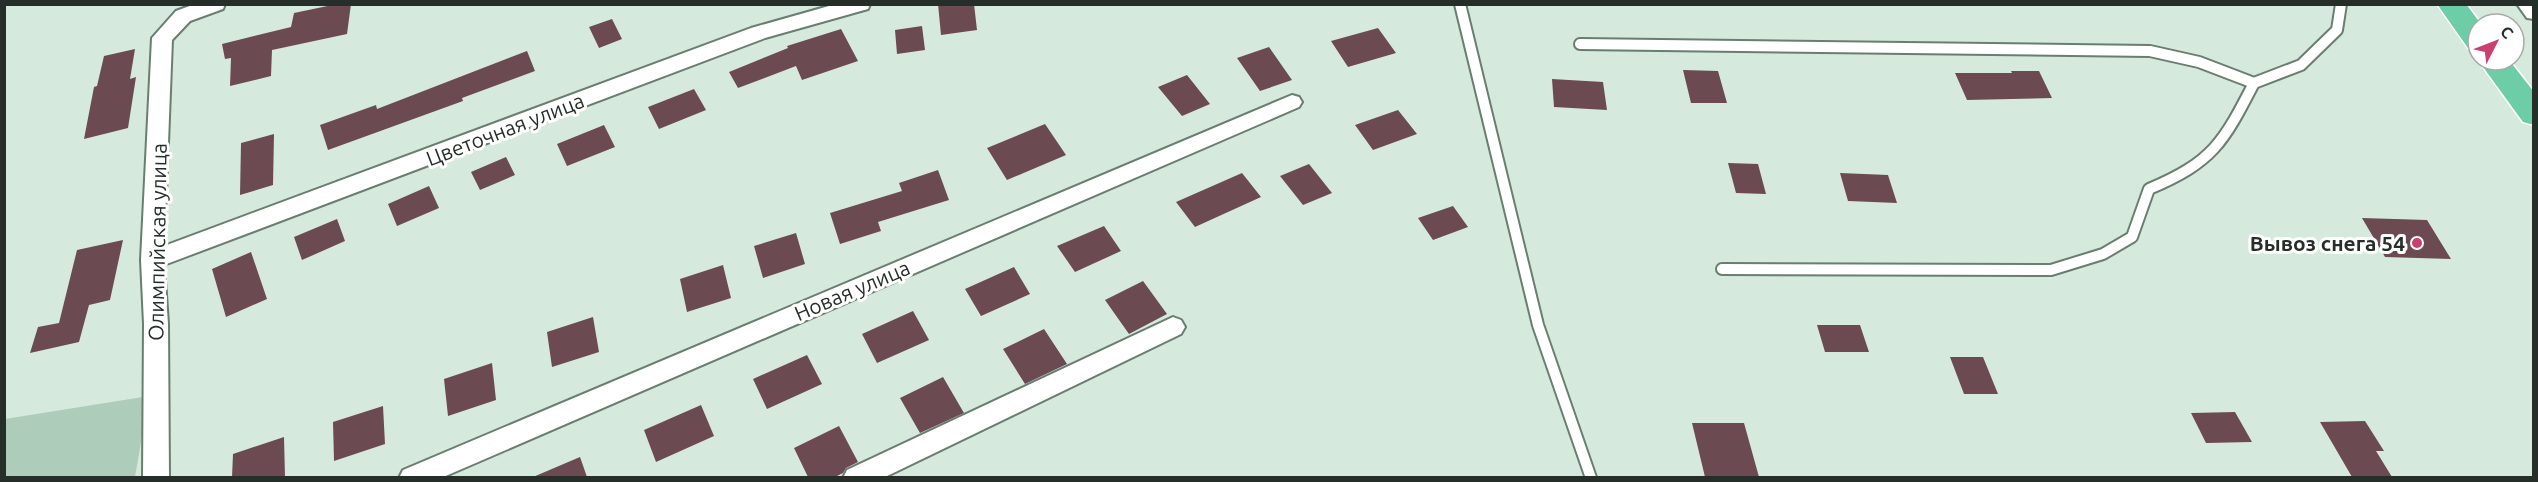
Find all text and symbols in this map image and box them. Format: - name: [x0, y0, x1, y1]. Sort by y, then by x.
- north arrow: [2466, 12, 2526, 72]
- text: С: [2497, 22, 2517, 42]
- street label: Цветочная улица: [423, 88, 587, 170]
- street label: Олимпийская улица: [143, 143, 171, 341]
- place label: Вывоз снега 54: [2250, 231, 2405, 255]
- marker: Вывоз снега 54: [2410, 236, 2424, 250]
- street label: Новая улица: [791, 255, 913, 325]

